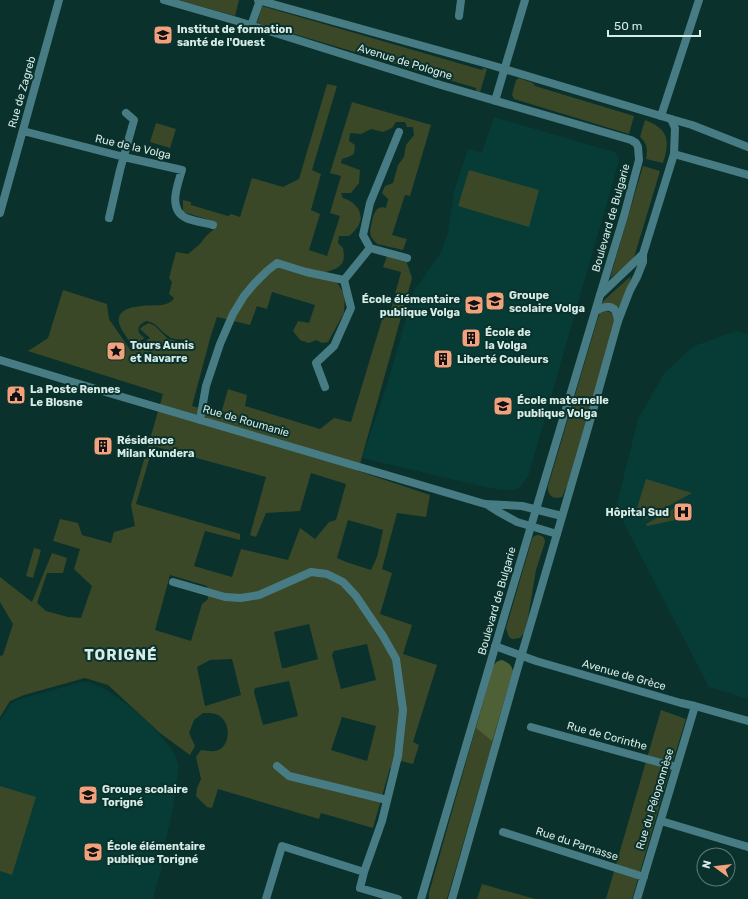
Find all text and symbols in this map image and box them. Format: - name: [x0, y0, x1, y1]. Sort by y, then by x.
- scale bar: [608, 12, 700, 38]
- text: 50 m: [614, 19, 642, 33]
- place label: Institut de formation santé de l'Ouest: [177, 23, 292, 49]
- school or university icon: Institut de formation santé de l'Ouest: [152, 24, 174, 46]
- street label: Avenue de Pologne: [356, 41, 454, 83]
- street label: Rue de Zagreb: [6, 55, 38, 129]
- street label: Rue de la Volga: [94, 132, 172, 162]
- street label: Boulevard de Bulgarie: [589, 162, 633, 274]
- place label: Groupe scolaire Volga: [509, 289, 585, 315]
- school or university icon: Groupe scolaire Volga: [484, 290, 506, 312]
- place label: École élémentaire publique Volga: [362, 293, 460, 319]
- school or university icon: École élémentaire publique Volga: [463, 294, 485, 316]
- place label: École de la Volga: [485, 326, 531, 352]
- building icon: École de la Volga: [460, 327, 482, 349]
- place label: Tours Aunis et Navarre: [130, 339, 194, 365]
- place icon: Tours Aunis et Navarre: [105, 340, 127, 362]
- building icon: Liberté Couleurs: [432, 348, 454, 370]
- place label: Liberté Couleurs: [457, 353, 549, 366]
- place label: La Poste Rennes Le Blosne: [30, 383, 120, 409]
- public building icon: La Poste Rennes Le Blosne: [5, 384, 27, 406]
- place label: École maternelle publique Volga: [517, 394, 609, 420]
- school or university icon: École maternelle publique Volga: [492, 395, 514, 417]
- street label: Rue de Roumanie: [201, 402, 291, 440]
- place label: Résidence Milan Kundera: [117, 434, 194, 460]
- building icon: Résidence Milan Kundera: [92, 435, 114, 457]
- hospital icon: Hôpital Sud: [672, 501, 694, 523]
- place label: Hôpital Sud: [606, 506, 669, 519]
- street label: Boulevard de Bulgarie: [475, 545, 519, 657]
- district label: TORIGNÉ: [84, 646, 158, 664]
- street label: Avenue de Grèce: [581, 657, 667, 693]
- street label: Rue de Corinthe: [566, 719, 648, 753]
- street label: Rue du Péloponnèse: [633, 747, 677, 851]
- place label: Groupe scolaire Torigné: [102, 783, 188, 809]
- school or university icon: Groupe scolaire Torigné: [77, 784, 99, 806]
- street label: Rue du Parnasse: [534, 825, 620, 863]
- place label: École élémentaire publique Torigné: [107, 840, 206, 866]
- school or university icon: École élémentaire publique Torigné: [82, 841, 104, 863]
- north arrow: [696, 847, 736, 887]
- text: N: [700, 859, 714, 870]

